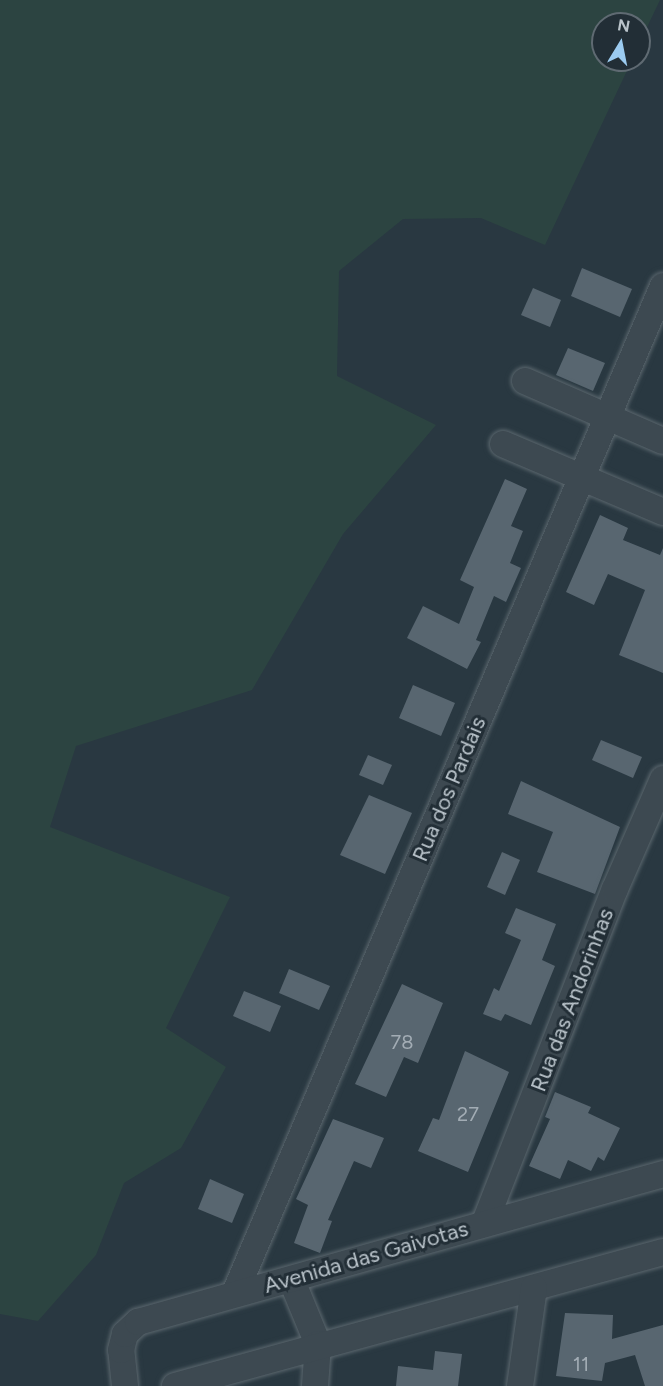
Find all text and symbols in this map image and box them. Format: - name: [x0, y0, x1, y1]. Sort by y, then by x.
- north arrow: [591, 12, 651, 72]
- text: N: [616, 15, 632, 36]
- street label: Rua dos Pardais: [407, 713, 491, 865]
- street label: Rua das Andorinhas: [525, 905, 619, 1095]
- house number: 78: [390, 1030, 414, 1054]
- house number: 27: [457, 1102, 479, 1126]
- street label: Avenida das Gaivotas: [261, 1215, 471, 1299]
- house number: 11: [573, 1352, 589, 1376]

